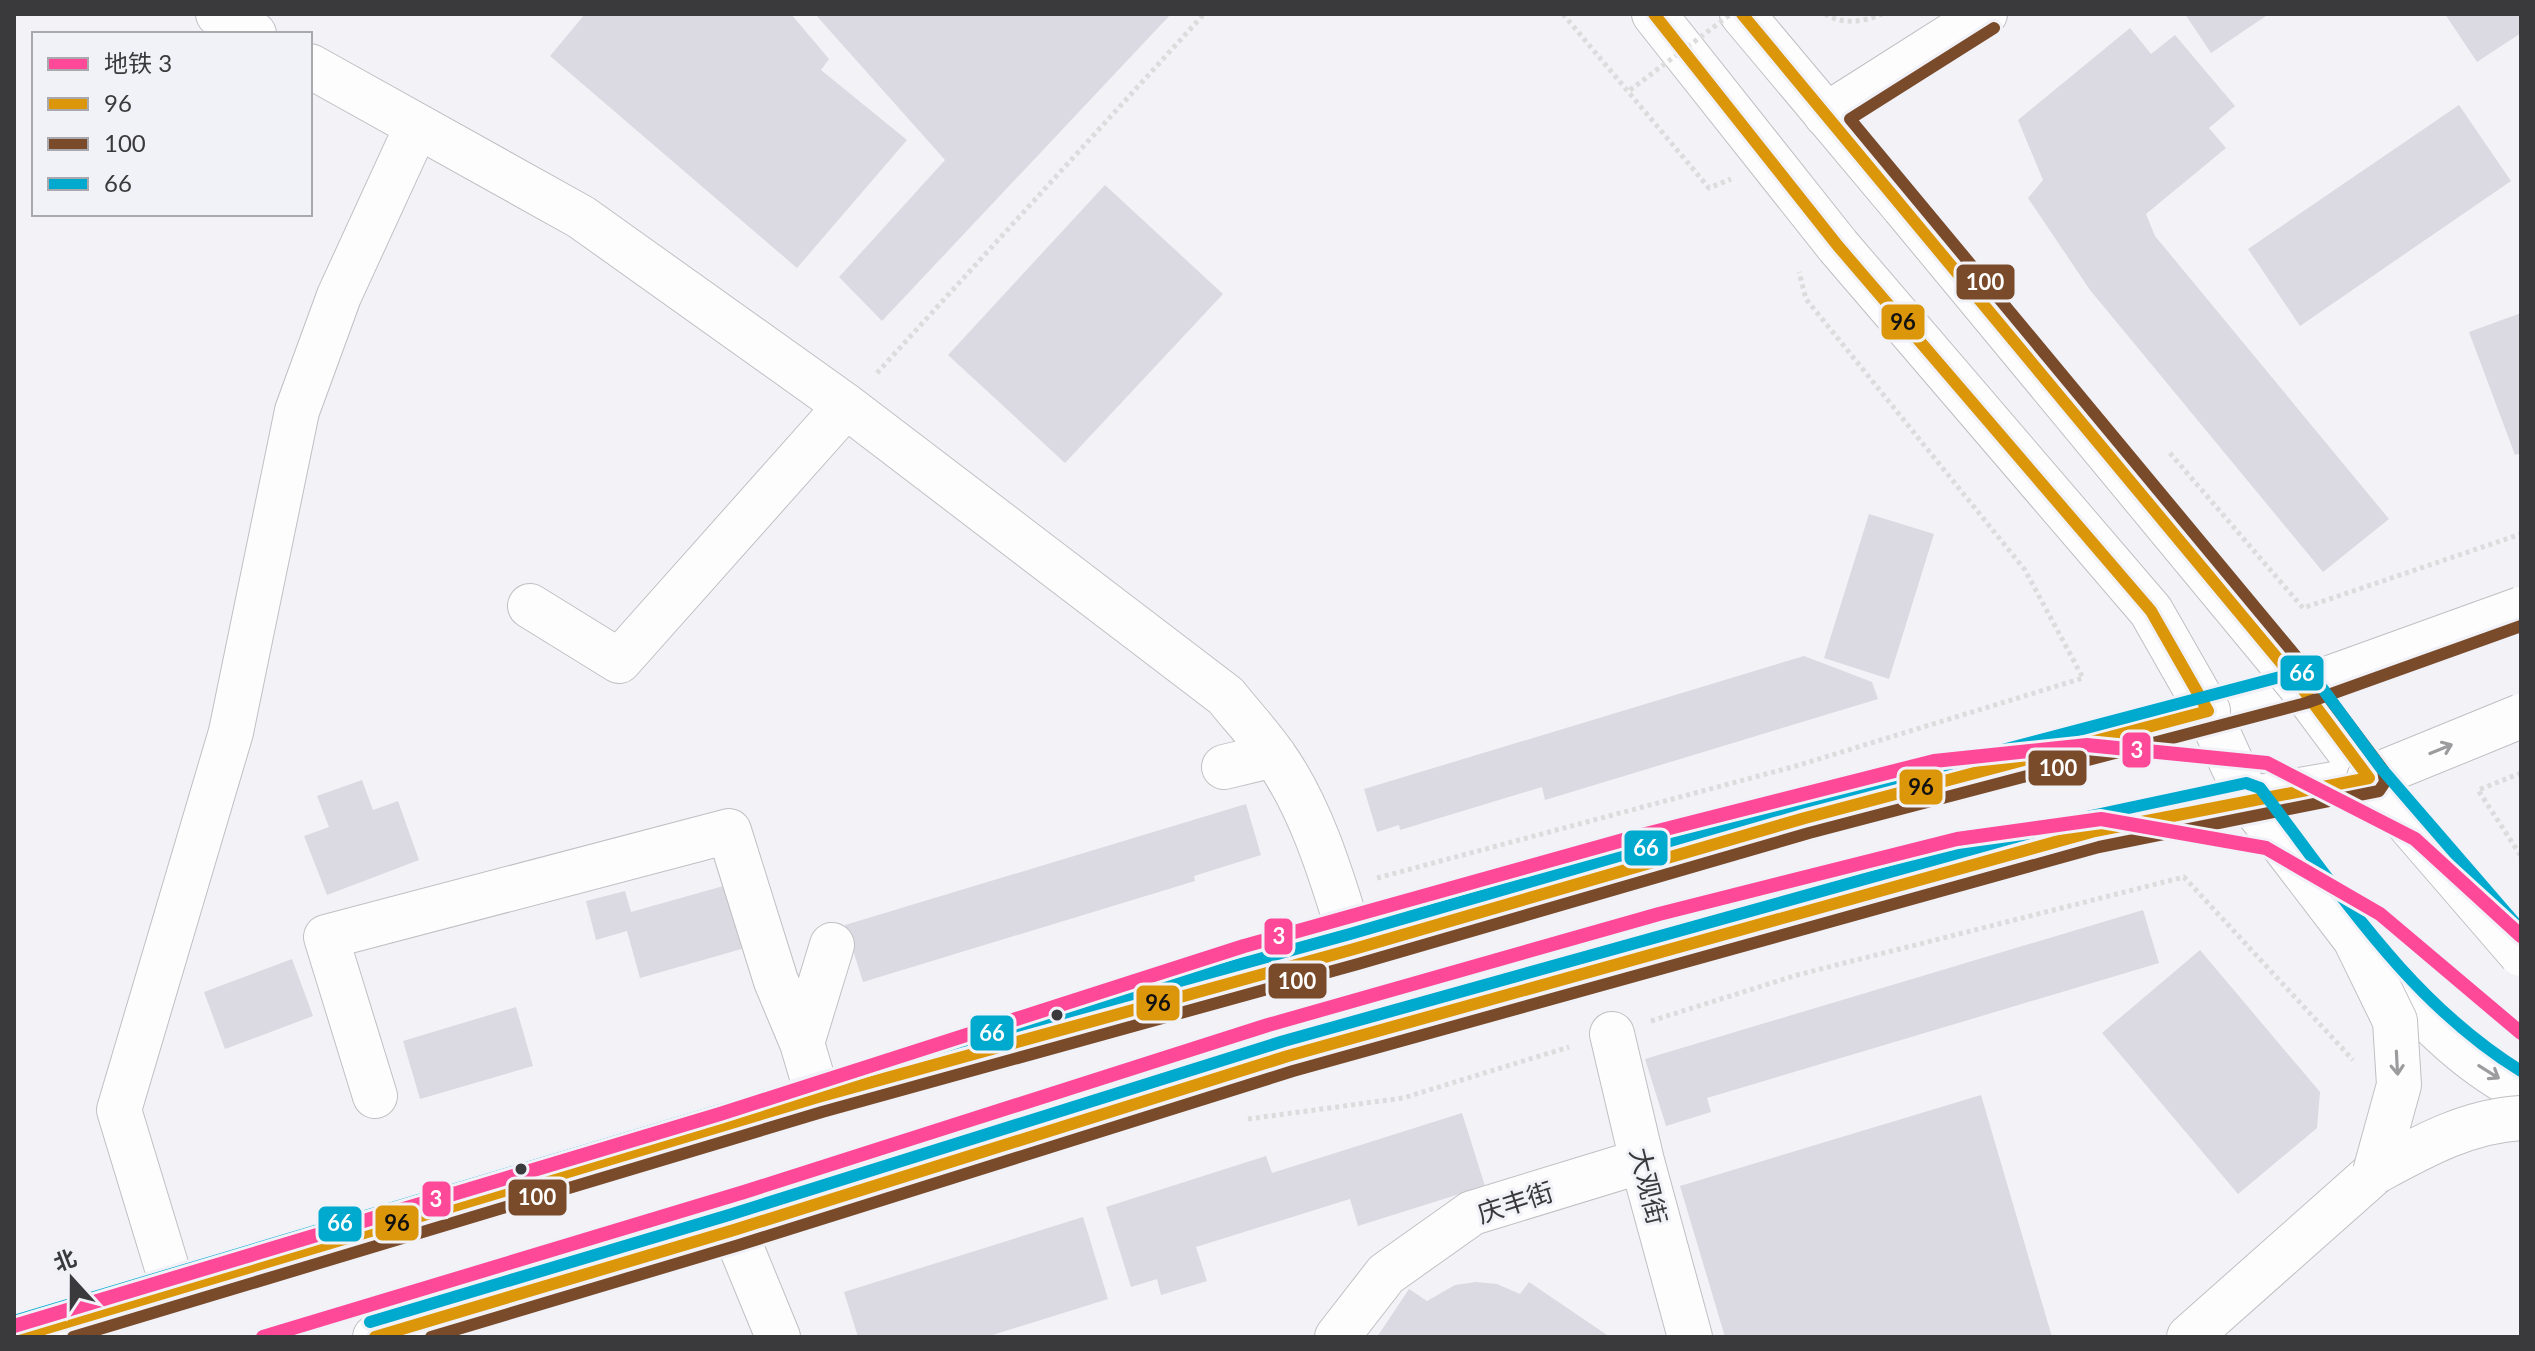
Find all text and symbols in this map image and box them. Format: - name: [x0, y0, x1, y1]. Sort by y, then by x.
- legend: [32, 32, 312, 216]
- text: 地铁 3: [104, 48, 172, 77]
- text: 96: [104, 88, 132, 117]
- text: 100: [104, 128, 146, 157]
- text: 66: [104, 168, 132, 197]
- line badge: 100: [1955, 263, 2016, 301]
- text: 100: [1966, 268, 2004, 295]
- line badge: 96: [1880, 303, 1926, 341]
- text: 96: [1890, 308, 1916, 335]
- line badge: 66: [2279, 654, 2325, 692]
- text: 66: [2289, 659, 2315, 686]
- line badge: 3: [2121, 731, 2152, 769]
- text: 3: [2131, 736, 2143, 763]
- one-way arrow: [2429, 740, 2453, 755]
- line badge: 100: [2027, 749, 2088, 787]
- text: 100: [2039, 754, 2077, 781]
- line badge: 96: [1898, 768, 1944, 806]
- text: 96: [1908, 773, 1934, 800]
- line badge: 66: [1623, 829, 1669, 867]
- text: 66: [1633, 834, 1659, 861]
- line badge: 3: [1263, 917, 1294, 956]
- text: 3: [1273, 922, 1285, 949]
- line badge: 100: [1267, 962, 1328, 1000]
- text: 100: [1278, 967, 1316, 994]
- line badge: 96: [1135, 984, 1181, 1022]
- text: 96: [1145, 989, 1171, 1016]
- unlabelled marker: [1049, 1007, 1065, 1023]
- line badge: 66: [969, 1014, 1015, 1052]
- text: 66: [979, 1019, 1005, 1046]
- one-way arrow: [2390, 1049, 2405, 1076]
- one-way arrow: [2477, 1065, 2500, 1081]
- street label: 大观街: [1624, 1144, 1674, 1228]
- unlabelled marker: [513, 1161, 529, 1177]
- street label: 庆丰街: [1473, 1175, 1557, 1229]
- line badge: 100: [507, 1178, 568, 1217]
- line badge: 3: [421, 1180, 452, 1218]
- text: 100: [518, 1183, 556, 1210]
- text: 3: [430, 1185, 442, 1212]
- line badge: 96: [374, 1204, 420, 1242]
- line badge: 66: [317, 1205, 363, 1243]
- text: 66: [327, 1209, 353, 1236]
- text: 96: [384, 1209, 410, 1236]
- north arrow: [32, 1239, 112, 1319]
- text: 北: [50, 1243, 80, 1276]

